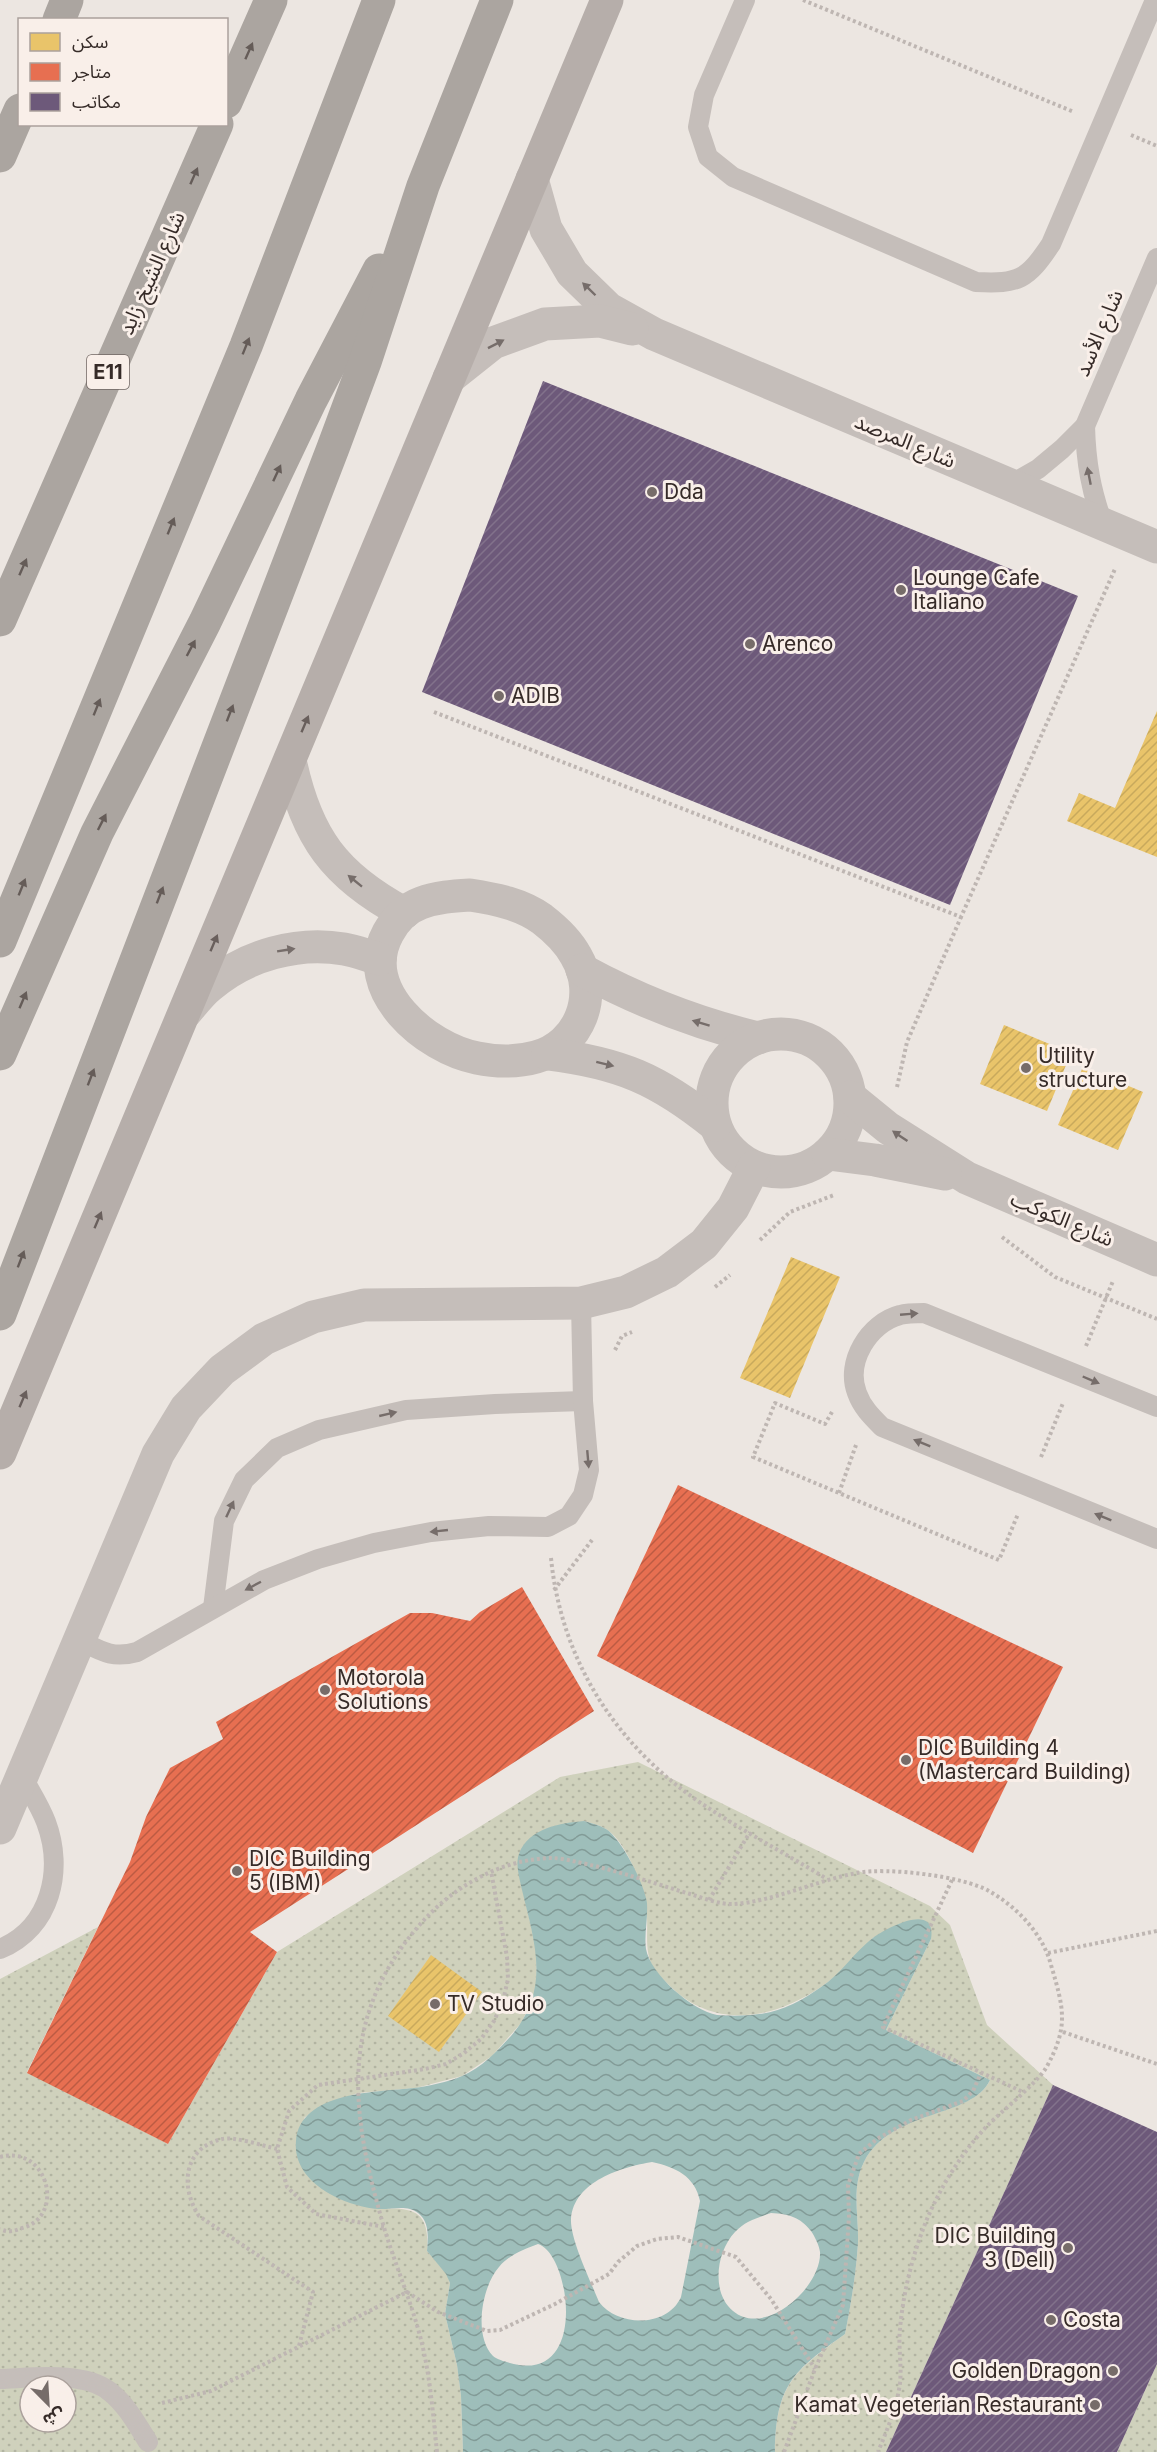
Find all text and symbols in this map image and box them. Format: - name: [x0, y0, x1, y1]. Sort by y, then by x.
- legend: [18, 18, 228, 126]
- text: سكن: [72, 31, 108, 53]
- one-way arrow: [245, 42, 254, 60]
- text: متاجر: [71, 61, 111, 83]
- text: مكاتب: [72, 91, 121, 112]
- one-way arrow: [189, 167, 199, 185]
- street label: شارع الشيخ زايد: [113, 207, 193, 339]
- one-way arrow: [582, 283, 596, 297]
- street label: شارع الأسد: [1069, 286, 1131, 381]
- one-way arrow: [242, 337, 251, 355]
- one-way arrow: [487, 339, 505, 349]
- road number: E11: [87, 355, 129, 389]
- street label: شارع المرصد: [850, 408, 959, 476]
- one-way arrow: [272, 465, 281, 482]
- one-way arrow: [1084, 466, 1093, 485]
- place label: Dda: [664, 479, 704, 504]
- marker: Dda: [645, 485, 659, 499]
- one-way arrow: [166, 517, 176, 535]
- one-way arrow: [19, 558, 28, 575]
- place label: Lounge Cafe Italiano: [913, 565, 1040, 614]
- marker: Lounge Cafe Italiano: [894, 583, 908, 597]
- place label: Arenco: [762, 631, 833, 656]
- marker: Arenco: [743, 637, 757, 651]
- one-way arrow: [186, 640, 196, 657]
- place label: ADIB: [511, 683, 560, 708]
- marker: ADIB: [492, 689, 506, 703]
- one-way arrow: [92, 697, 102, 715]
- one-way arrow: [226, 704, 235, 722]
- one-way arrow: [301, 715, 310, 733]
- one-way arrow: [97, 813, 107, 830]
- one-way arrow: [347, 875, 363, 888]
- one-way arrow: [18, 878, 27, 896]
- one-way arrow: [156, 886, 166, 904]
- one-way arrow: [210, 934, 219, 952]
- one-way arrow: [277, 946, 296, 955]
- one-way arrow: [18, 991, 28, 1009]
- one-way arrow: [692, 1018, 710, 1027]
- place label: Utility structure: [1038, 1043, 1127, 1092]
- one-way arrow: [596, 1059, 614, 1069]
- marker: Utility structure: [1019, 1061, 1033, 1075]
- one-way arrow: [86, 1068, 96, 1086]
- one-way arrow: [892, 1131, 908, 1142]
- street label: شارع الكوكب: [1006, 1186, 1117, 1254]
- one-way arrow: [93, 1210, 103, 1228]
- one-way arrow: [17, 1250, 26, 1268]
- one-way arrow: [900, 1309, 919, 1319]
- one-way arrow: [1082, 1376, 1100, 1385]
- one-way arrow: [18, 1390, 28, 1408]
- one-way arrow: [379, 1409, 397, 1419]
- one-way arrow: [913, 1438, 931, 1448]
- one-way arrow: [583, 1450, 593, 1469]
- one-way arrow: [225, 1501, 234, 1518]
- one-way arrow: [1094, 1512, 1112, 1521]
- one-way arrow: [429, 1526, 448, 1536]
- one-way arrow: [244, 1581, 262, 1591]
- place label: Motorola Solutions: [337, 1665, 429, 1714]
- marker: Motorola Solutions: [318, 1683, 332, 1697]
- place label: DIC Building 4 (Mastercard Building): [918, 1735, 1132, 1784]
- marker: DIC Building 4 (Mastercard Building): [899, 1753, 913, 1767]
- place label: DIC Building 5 (IBM): [249, 1846, 371, 1895]
- marker: DIC Building 5 (IBM): [230, 1864, 244, 1878]
- place label: TV Studio: [447, 1991, 544, 2016]
- marker: TV Studio: [428, 1997, 442, 2011]
- place label: DIC Building 3 (Dell): [934, 2223, 1056, 2272]
- marker: DIC Building 3 (Dell): [1061, 2241, 1075, 2255]
- place label: Costa: [1063, 2307, 1121, 2332]
- marker: Costa: [1044, 2313, 1058, 2327]
- place label: Golden Dragon: [952, 2358, 1101, 2383]
- marker: Golden Dragon: [1106, 2364, 1120, 2378]
- north arrow: [18, 2374, 78, 2434]
- place label: Kamat Vegeterian Restaurant: [794, 2392, 1083, 2417]
- marker: Kamat Vegeterian Restaurant: [1088, 2398, 1102, 2412]
- text: ش: [40, 2404, 68, 2431]

